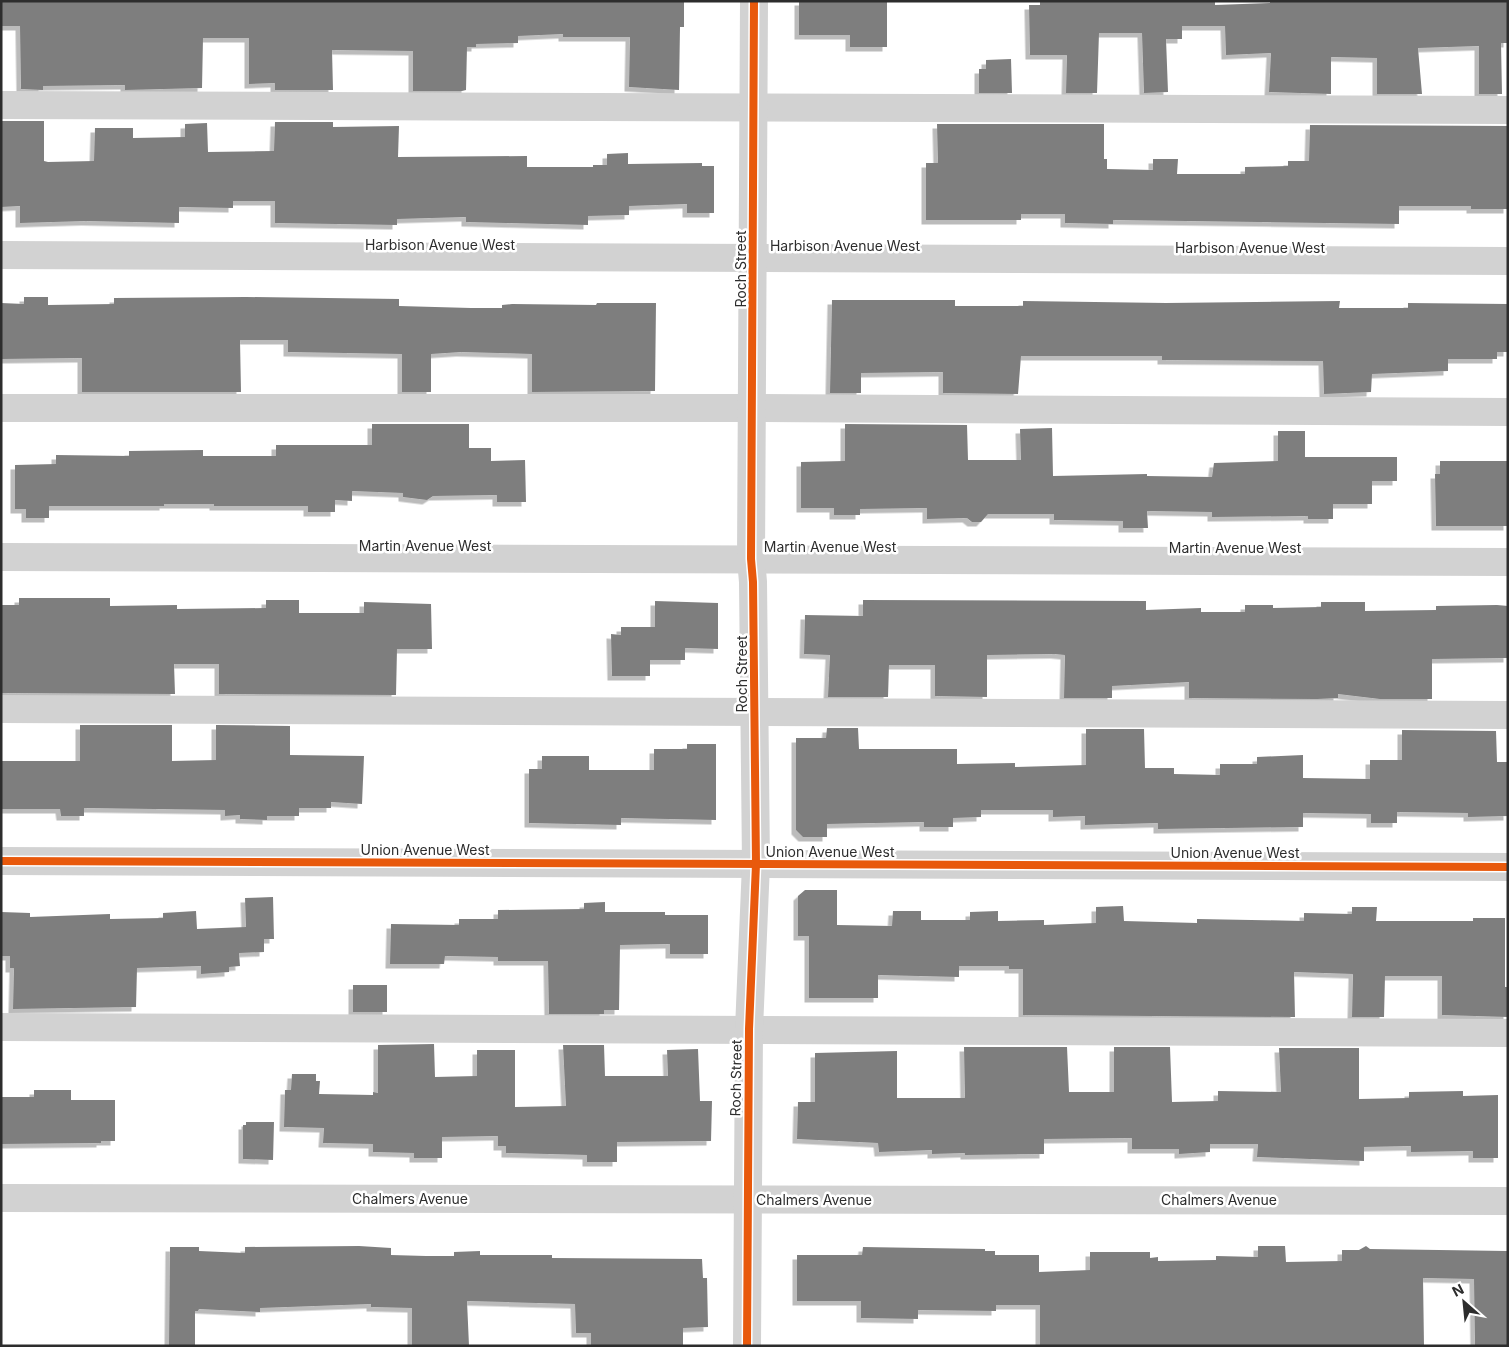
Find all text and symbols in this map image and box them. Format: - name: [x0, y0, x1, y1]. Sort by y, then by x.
- street label: Roch Street: [732, 230, 749, 307]
- street label: Harbison Avenue West: [365, 236, 515, 253]
- street label: Harbison Avenue West: [770, 237, 920, 254]
- street label: Harbison Avenue West: [1175, 239, 1325, 256]
- street label: Martin Avenue West: [359, 537, 492, 554]
- street label: Martin Avenue West: [764, 538, 897, 555]
- street label: Martin Avenue West: [1169, 539, 1302, 556]
- street label: Roch Street: [733, 635, 750, 712]
- street label: Union Avenue West: [360, 841, 490, 858]
- street label: Union Avenue West: [765, 843, 895, 860]
- street label: Union Avenue West: [1170, 844, 1300, 861]
- street label: Roch Street: [726, 1039, 745, 1117]
- street label: Chalmers Avenue: [352, 1190, 468, 1207]
- street label: Chalmers Avenue: [756, 1191, 872, 1208]
- street label: Chalmers Avenue: [1161, 1191, 1277, 1208]
- north arrow: [1439, 1277, 1489, 1327]
- text: N: [1449, 1280, 1466, 1300]

